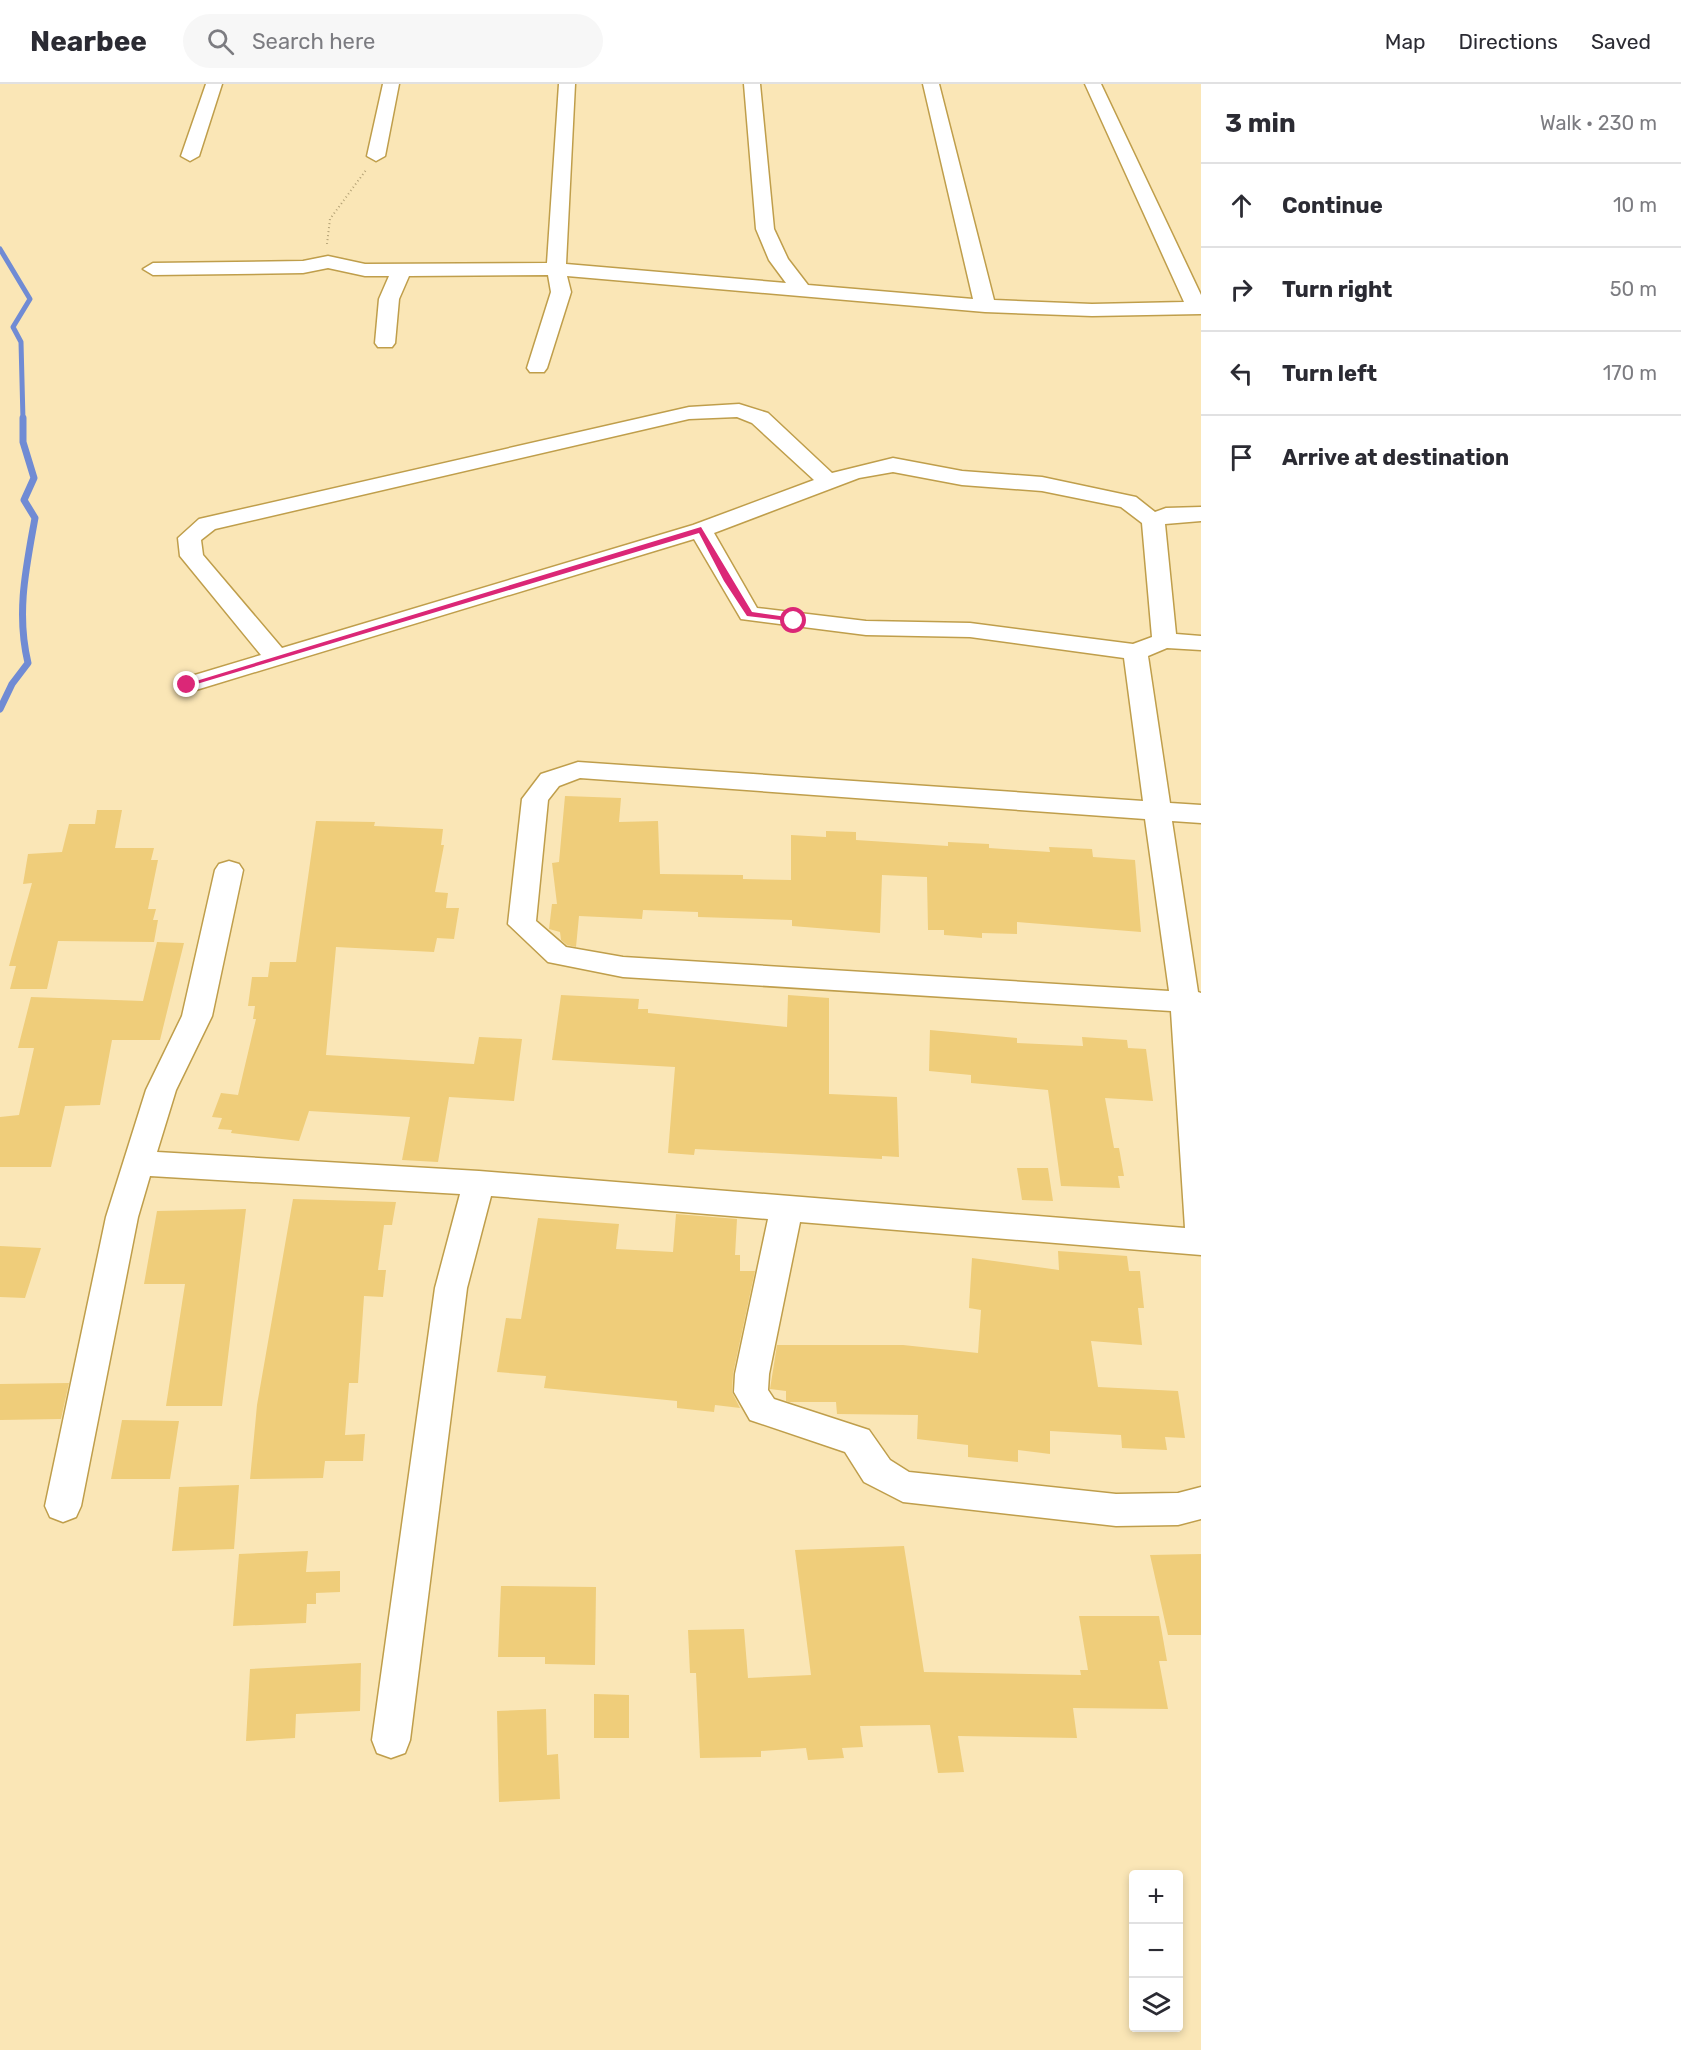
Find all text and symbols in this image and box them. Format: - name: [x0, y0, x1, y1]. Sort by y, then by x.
- search box: [183, 14, 603, 68]
- text: Nearbee: [30, 25, 147, 58]
- icon: search: [204, 25, 237, 58]
- text: Search here: [252, 28, 375, 55]
- text: Map: [1385, 29, 1426, 54]
- text: Directions: [1459, 29, 1558, 54]
- text: Saved: [1591, 29, 1651, 54]
- text: 3 min: [1225, 108, 1296, 139]
- text: Walk · 230 m: [1540, 111, 1657, 135]
- icon: ahead: [1225, 189, 1258, 222]
- text: Continue: [1282, 192, 1383, 219]
- text: 10 m: [1613, 193, 1657, 217]
- icon: right: [1225, 273, 1258, 306]
- text: Turn right: [1282, 276, 1392, 303]
- text: 50 m: [1610, 277, 1657, 301]
- icon: left: [1225, 357, 1258, 390]
- text: Turn left: [1282, 360, 1377, 387]
- text: 170 m: [1603, 361, 1657, 385]
- icon: arrive: [1225, 441, 1258, 474]
- text: Arrive at destination: [1282, 444, 1509, 471]
- route start: [780, 607, 806, 633]
- route end: [173, 671, 199, 697]
- map controls: [1129, 1870, 1183, 2032]
- button: +: [1129, 1870, 1183, 1924]
- button: −: [1129, 1924, 1183, 1978]
- button: layers: [1129, 1978, 1183, 2032]

